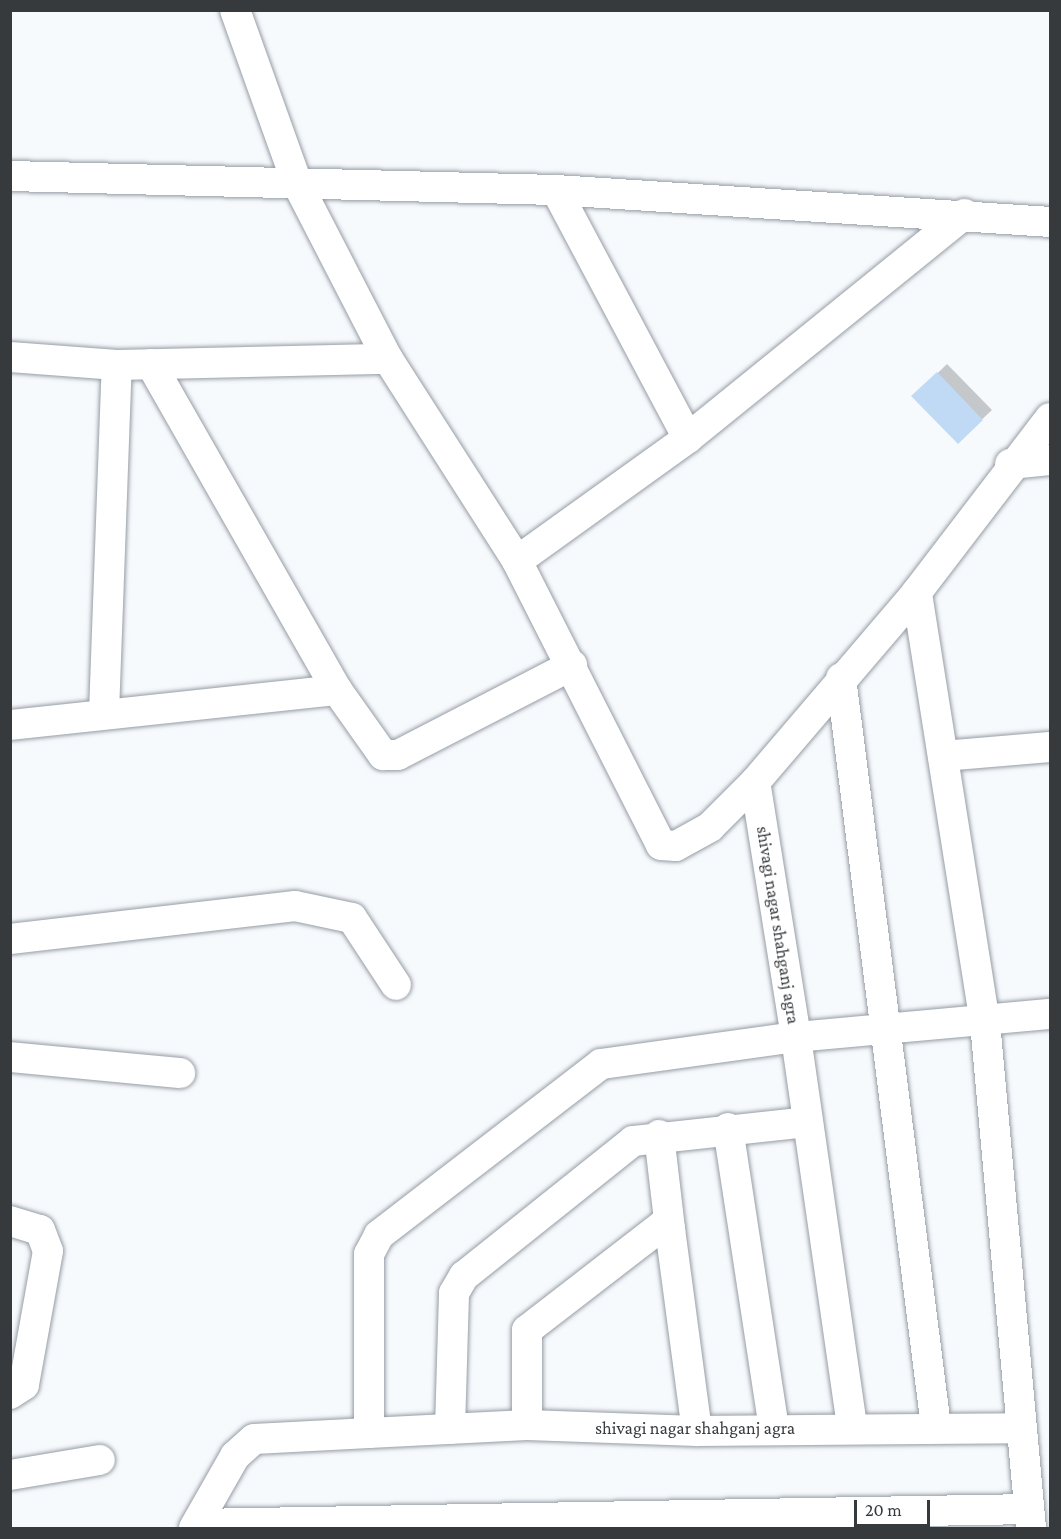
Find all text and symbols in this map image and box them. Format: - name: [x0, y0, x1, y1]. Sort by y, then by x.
- street label: shivagi nagar shahganj agra: [752, 825, 804, 1025]
- street label: shivagi nagar shahganj agra: [595, 1417, 795, 1439]
- scale bar: [857, 1488, 934, 1526]
- text: 20 m: [865, 1500, 902, 1520]

